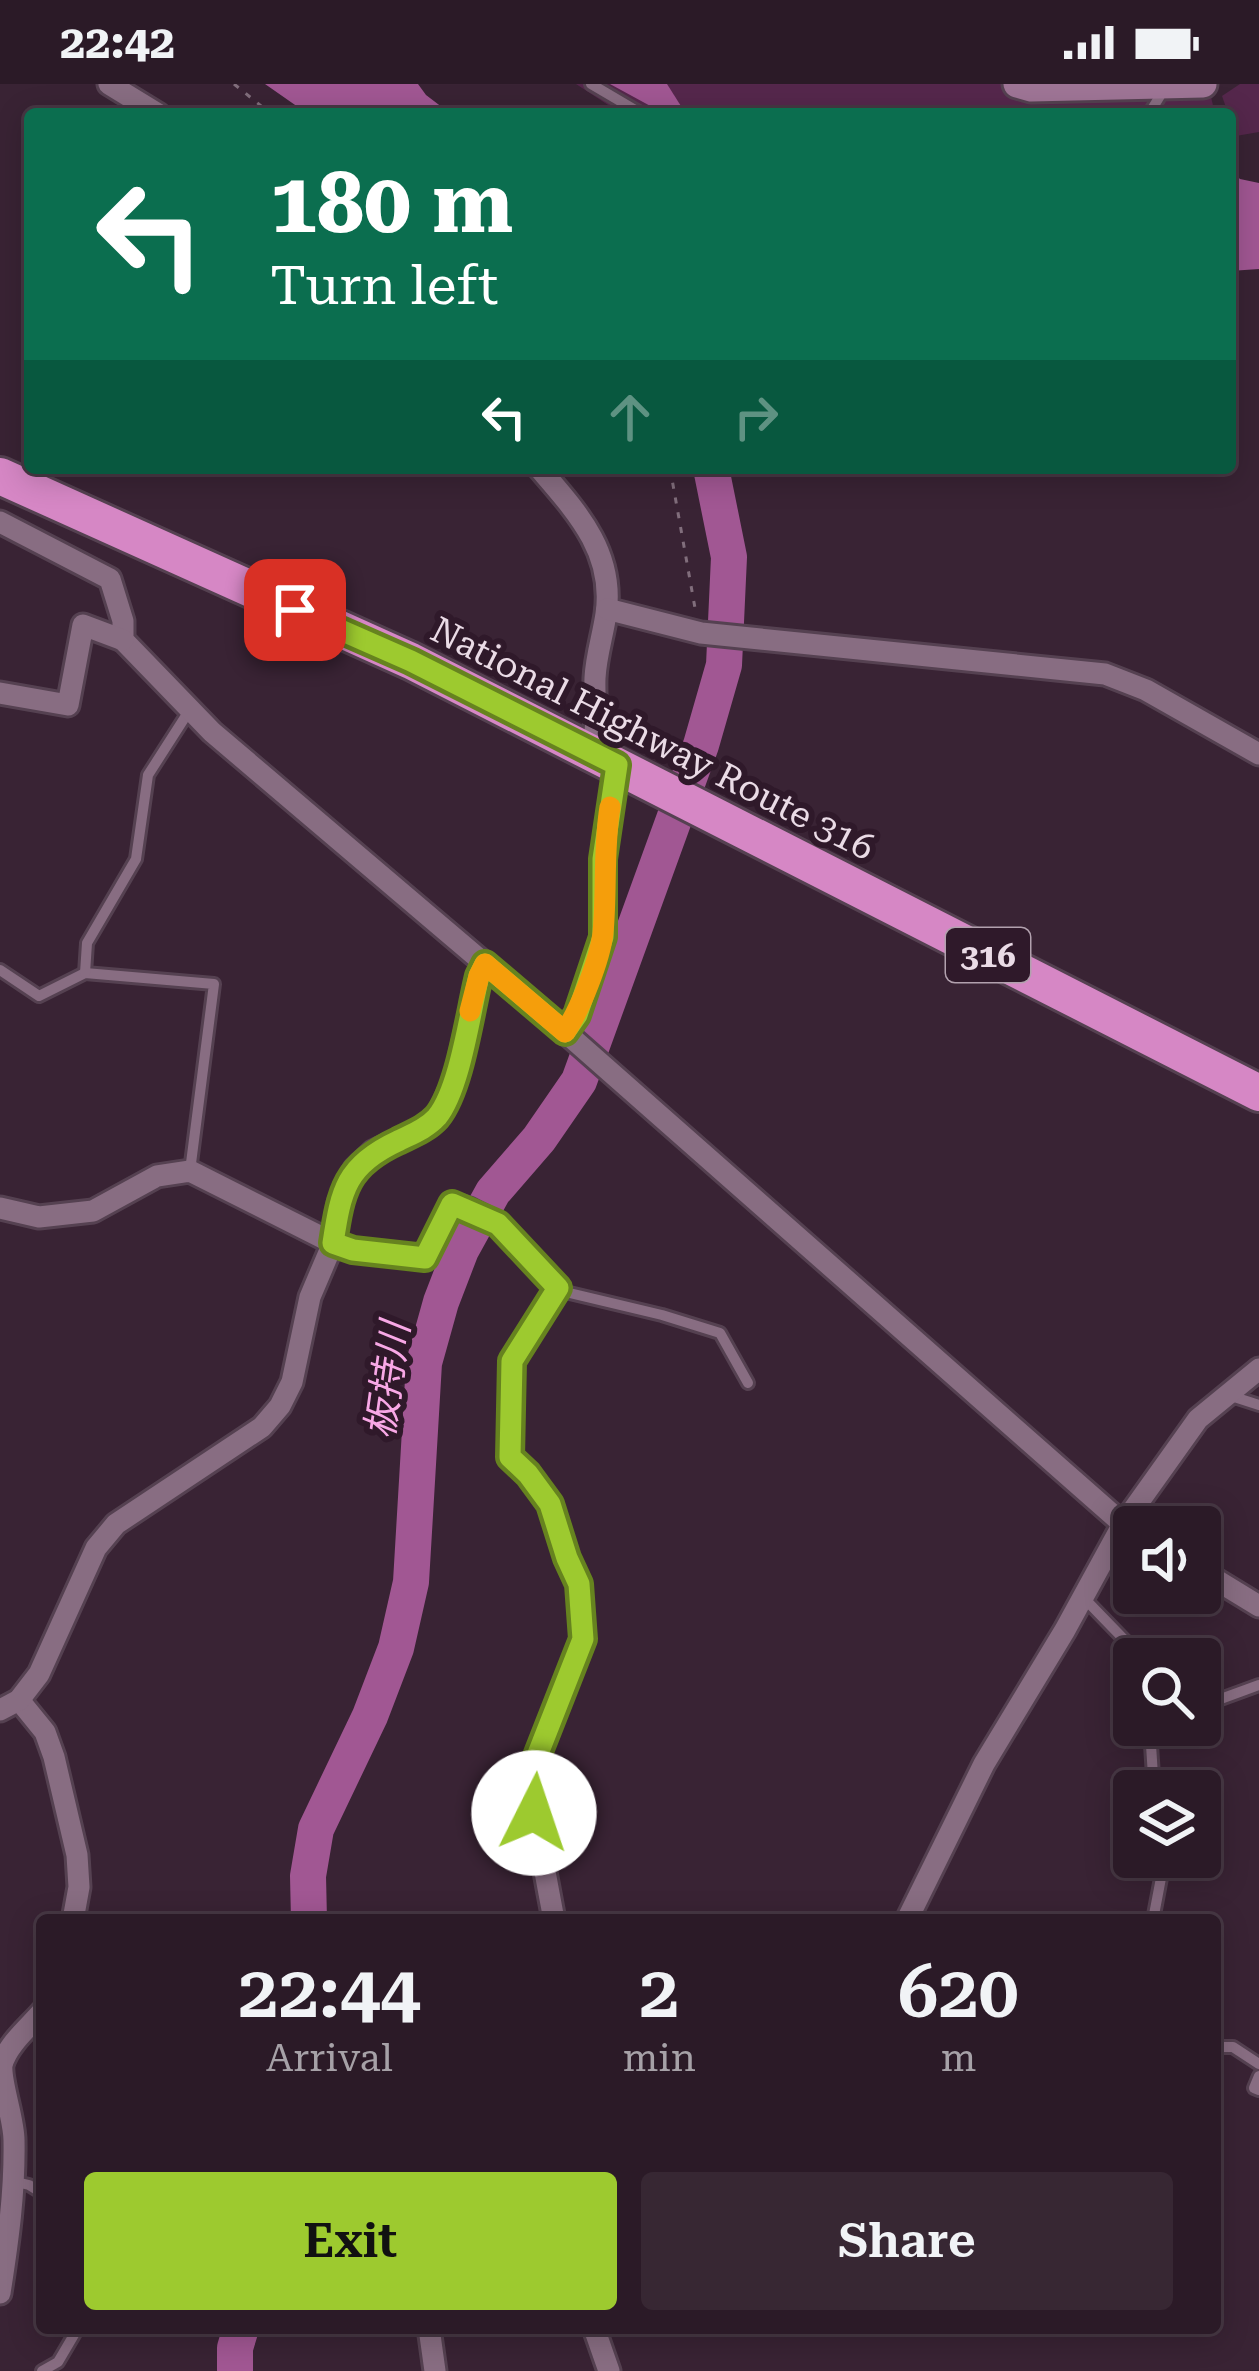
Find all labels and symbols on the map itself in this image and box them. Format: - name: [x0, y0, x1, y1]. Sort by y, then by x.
- pin: [244, 559, 346, 661]
- street label: National Highway Route 316: [424, 609, 881, 869]
- road number: 316: [946, 928, 1030, 982]
- water label: 板持川: [357, 1315, 419, 1441]
- position arrow: [471, 1750, 597, 1876]

